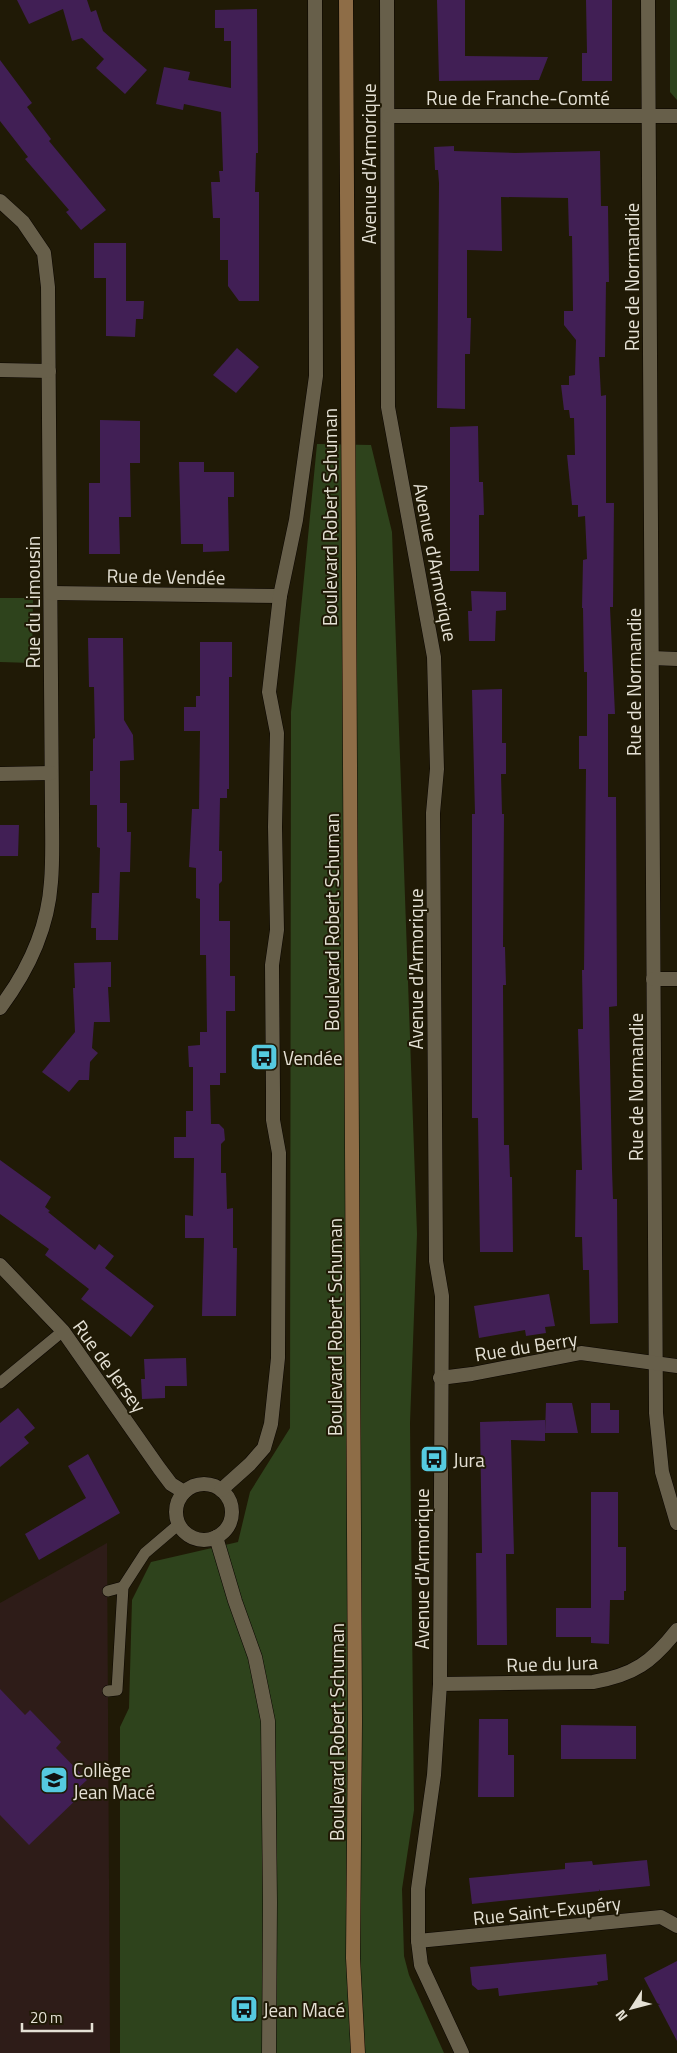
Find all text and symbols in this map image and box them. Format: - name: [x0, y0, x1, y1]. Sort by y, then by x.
- street label: Avenue d'Armorique: [354, 83, 383, 245]
- street label: Rue de Franche-Comté: [426, 83, 610, 112]
- street label: Rue de Normandie: [617, 203, 646, 351]
- street label: Boulevard Robert Schuman: [315, 408, 344, 626]
- street label: Avenue d'Armorique: [406, 480, 466, 644]
- street label: Rue du Limousin: [18, 536, 47, 668]
- street label: Rue de Vendée: [106, 560, 226, 592]
- street label: Rue de Normandie: [619, 608, 648, 756]
- street label: Boulevard Robert Schuman: [317, 813, 346, 1031]
- street label: Avenue d'Armorique: [401, 888, 430, 1050]
- street label: Rue de Normandie: [621, 1013, 650, 1161]
- bus stop icon: Vendée: [249, 1042, 279, 1072]
- place label: Vendée: [283, 1043, 343, 1072]
- street label: Boulevard Robert Schuman: [320, 1218, 349, 1436]
- street label: Rue de Jersey: [66, 1314, 154, 1418]
- street label: Rue du Berry: [473, 1324, 579, 1368]
- bus stop icon: Jura: [419, 1444, 449, 1474]
- place label: Jura: [453, 1445, 485, 1474]
- street label: Avenue d'Armorique: [407, 1488, 436, 1650]
- street label: Boulevard Robert Schuman: [322, 1623, 351, 1841]
- street label: Rue du Jura: [506, 1647, 599, 1679]
- place label: Collège Jean Macé: [73, 1755, 155, 1806]
- school or university icon: Collège Jean Macé: [39, 1765, 69, 1795]
- street label: Rue Saint-Exupéry: [472, 1888, 622, 1932]
- north arrow: [607, 1983, 657, 2033]
- bus stop icon: Jean Macé: [229, 1994, 259, 2024]
- place label: Jean Macé: [263, 1995, 345, 2024]
- scale bar: [22, 2000, 92, 2032]
- text: 20 m: [30, 2006, 63, 2029]
- text: N: [610, 2006, 632, 2026]

